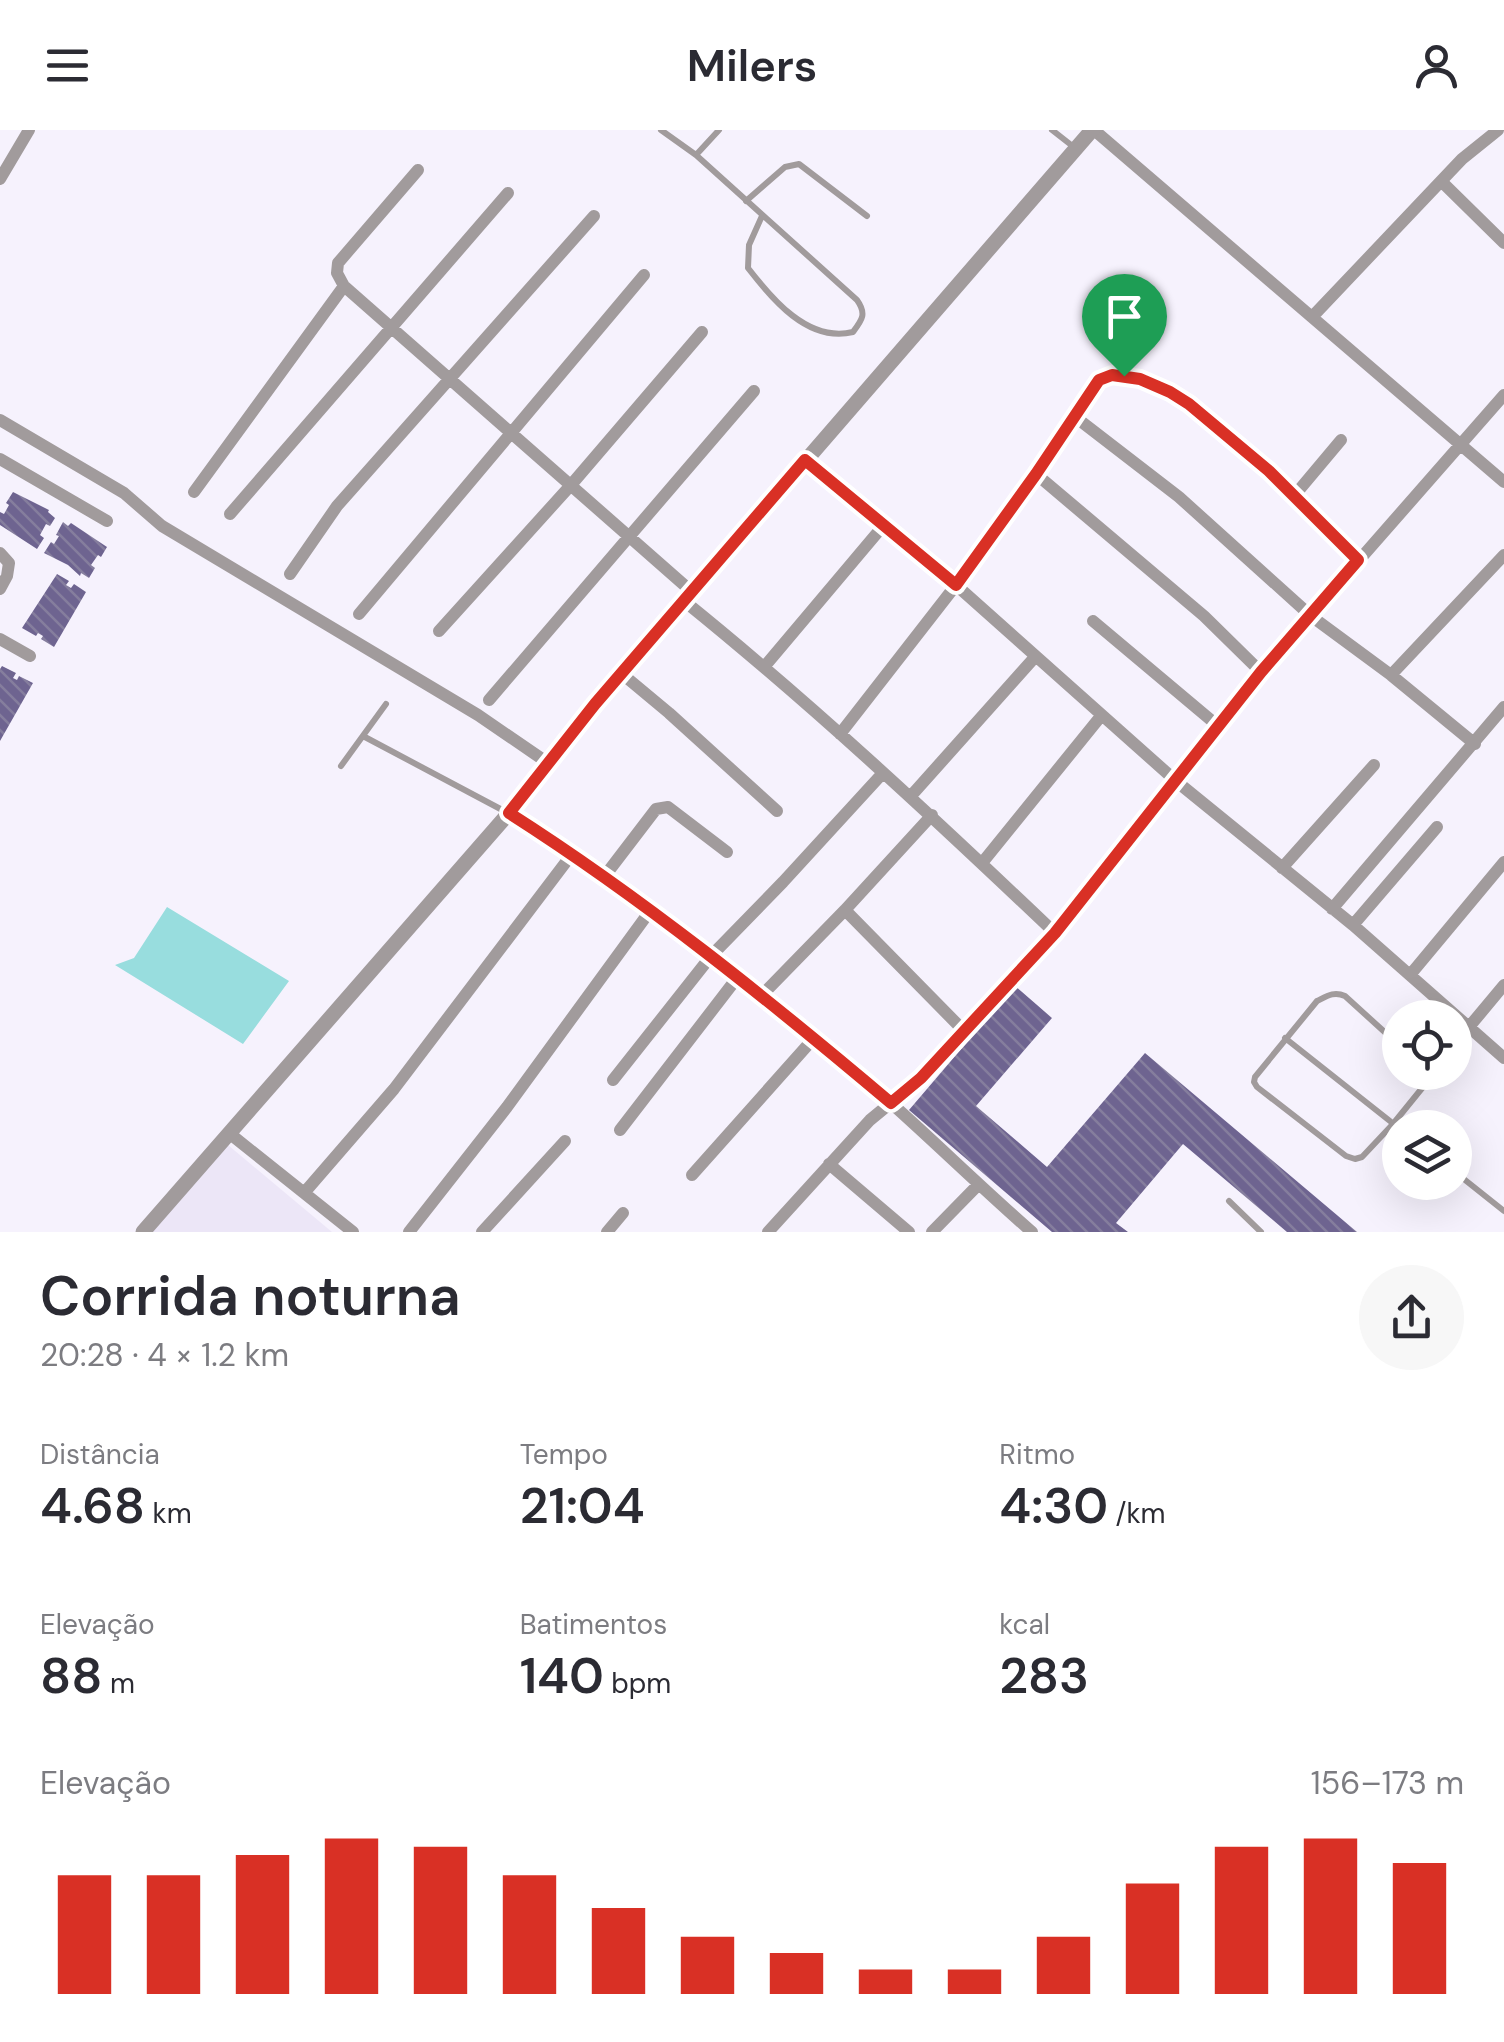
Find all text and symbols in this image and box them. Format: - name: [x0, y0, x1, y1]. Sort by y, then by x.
- text: Milers: [687, 36, 817, 95]
- icon: menu: [40, 38, 95, 93]
- icon: person: [1409, 38, 1464, 93]
- pin: [1082, 274, 1167, 377]
- icon: arrive: [1097, 289, 1152, 344]
- map controls: [1382, 1000, 1472, 1200]
- button: locate: [1382, 1000, 1472, 1090]
- button: layers: [1382, 1110, 1472, 1200]
- text: Corrida noturna: [40, 1260, 461, 1332]
- button: share: [1359, 1265, 1464, 1370]
- text: 20:28 · 4 × 1.2 km: [40, 1334, 289, 1376]
- text: Distância: [40, 1436, 160, 1473]
- text: Tempo: [520, 1436, 608, 1473]
- text: Ritmo: [999, 1436, 1075, 1473]
- text: 4.68: [40, 1473, 145, 1539]
- text: 21:04: [520, 1473, 645, 1539]
- text: 4:30: [999, 1473, 1108, 1539]
- text: km: [145, 1495, 192, 1532]
- text: /km: [1108, 1495, 1166, 1532]
- text: Elevação: [40, 1606, 155, 1643]
- text: Batimentos: [520, 1606, 667, 1643]
- text: kcal: [999, 1606, 1050, 1643]
- text: 88: [40, 1643, 103, 1709]
- text: 140: [520, 1643, 604, 1709]
- text: 283: [999, 1643, 1089, 1709]
- text: m: [103, 1665, 135, 1702]
- text: bpm: [604, 1665, 671, 1702]
- text: Elevação: [40, 1762, 171, 1804]
- text: 156–173 m: [1311, 1762, 1464, 1804]

